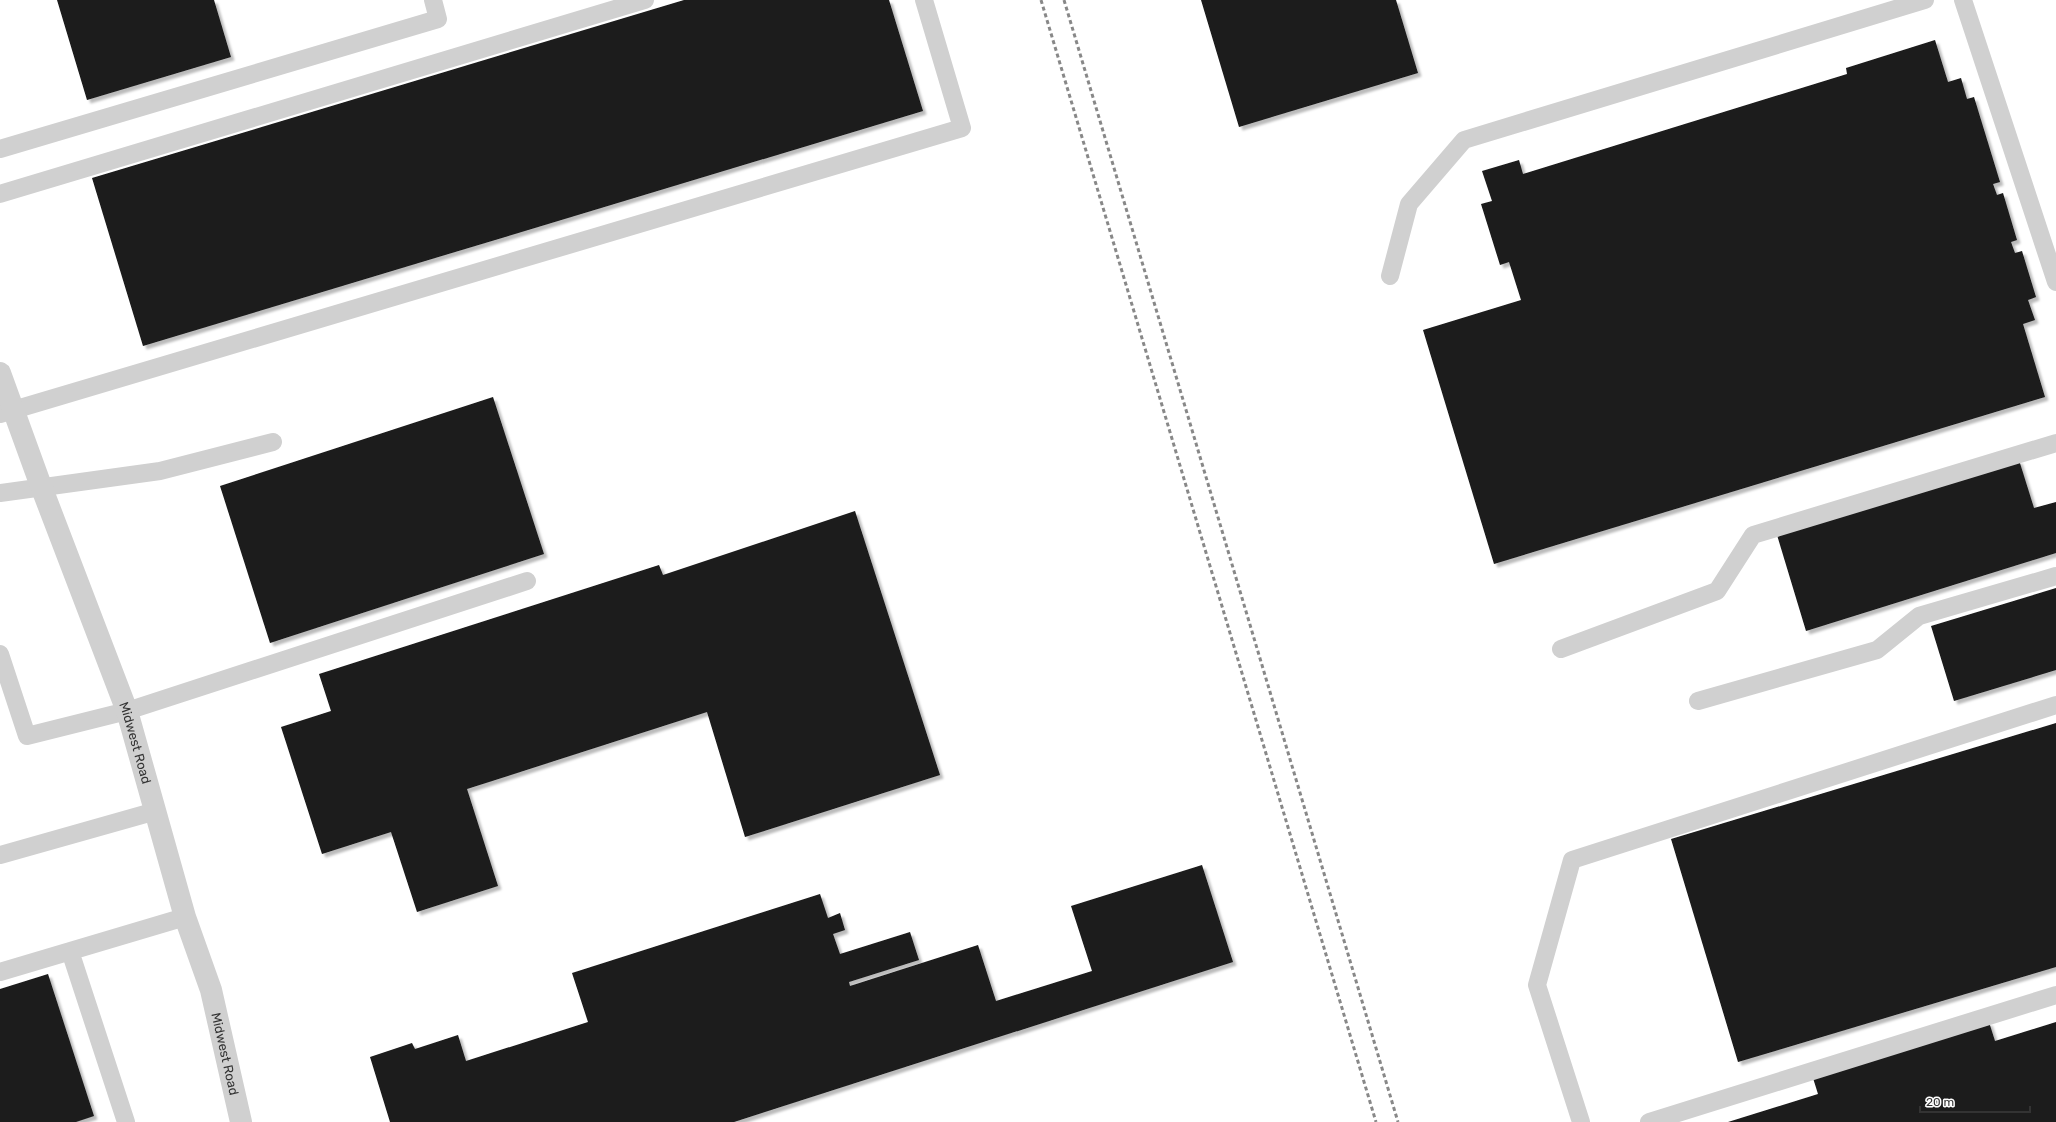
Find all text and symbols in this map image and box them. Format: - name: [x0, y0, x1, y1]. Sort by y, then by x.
- street label: Midwest Road: [116, 700, 154, 786]
- street label: Midwest Road: [208, 1011, 242, 1097]
- scale bar: [1920, 1088, 2030, 1114]
- text: 20 m: [1926, 1095, 1954, 1109]

